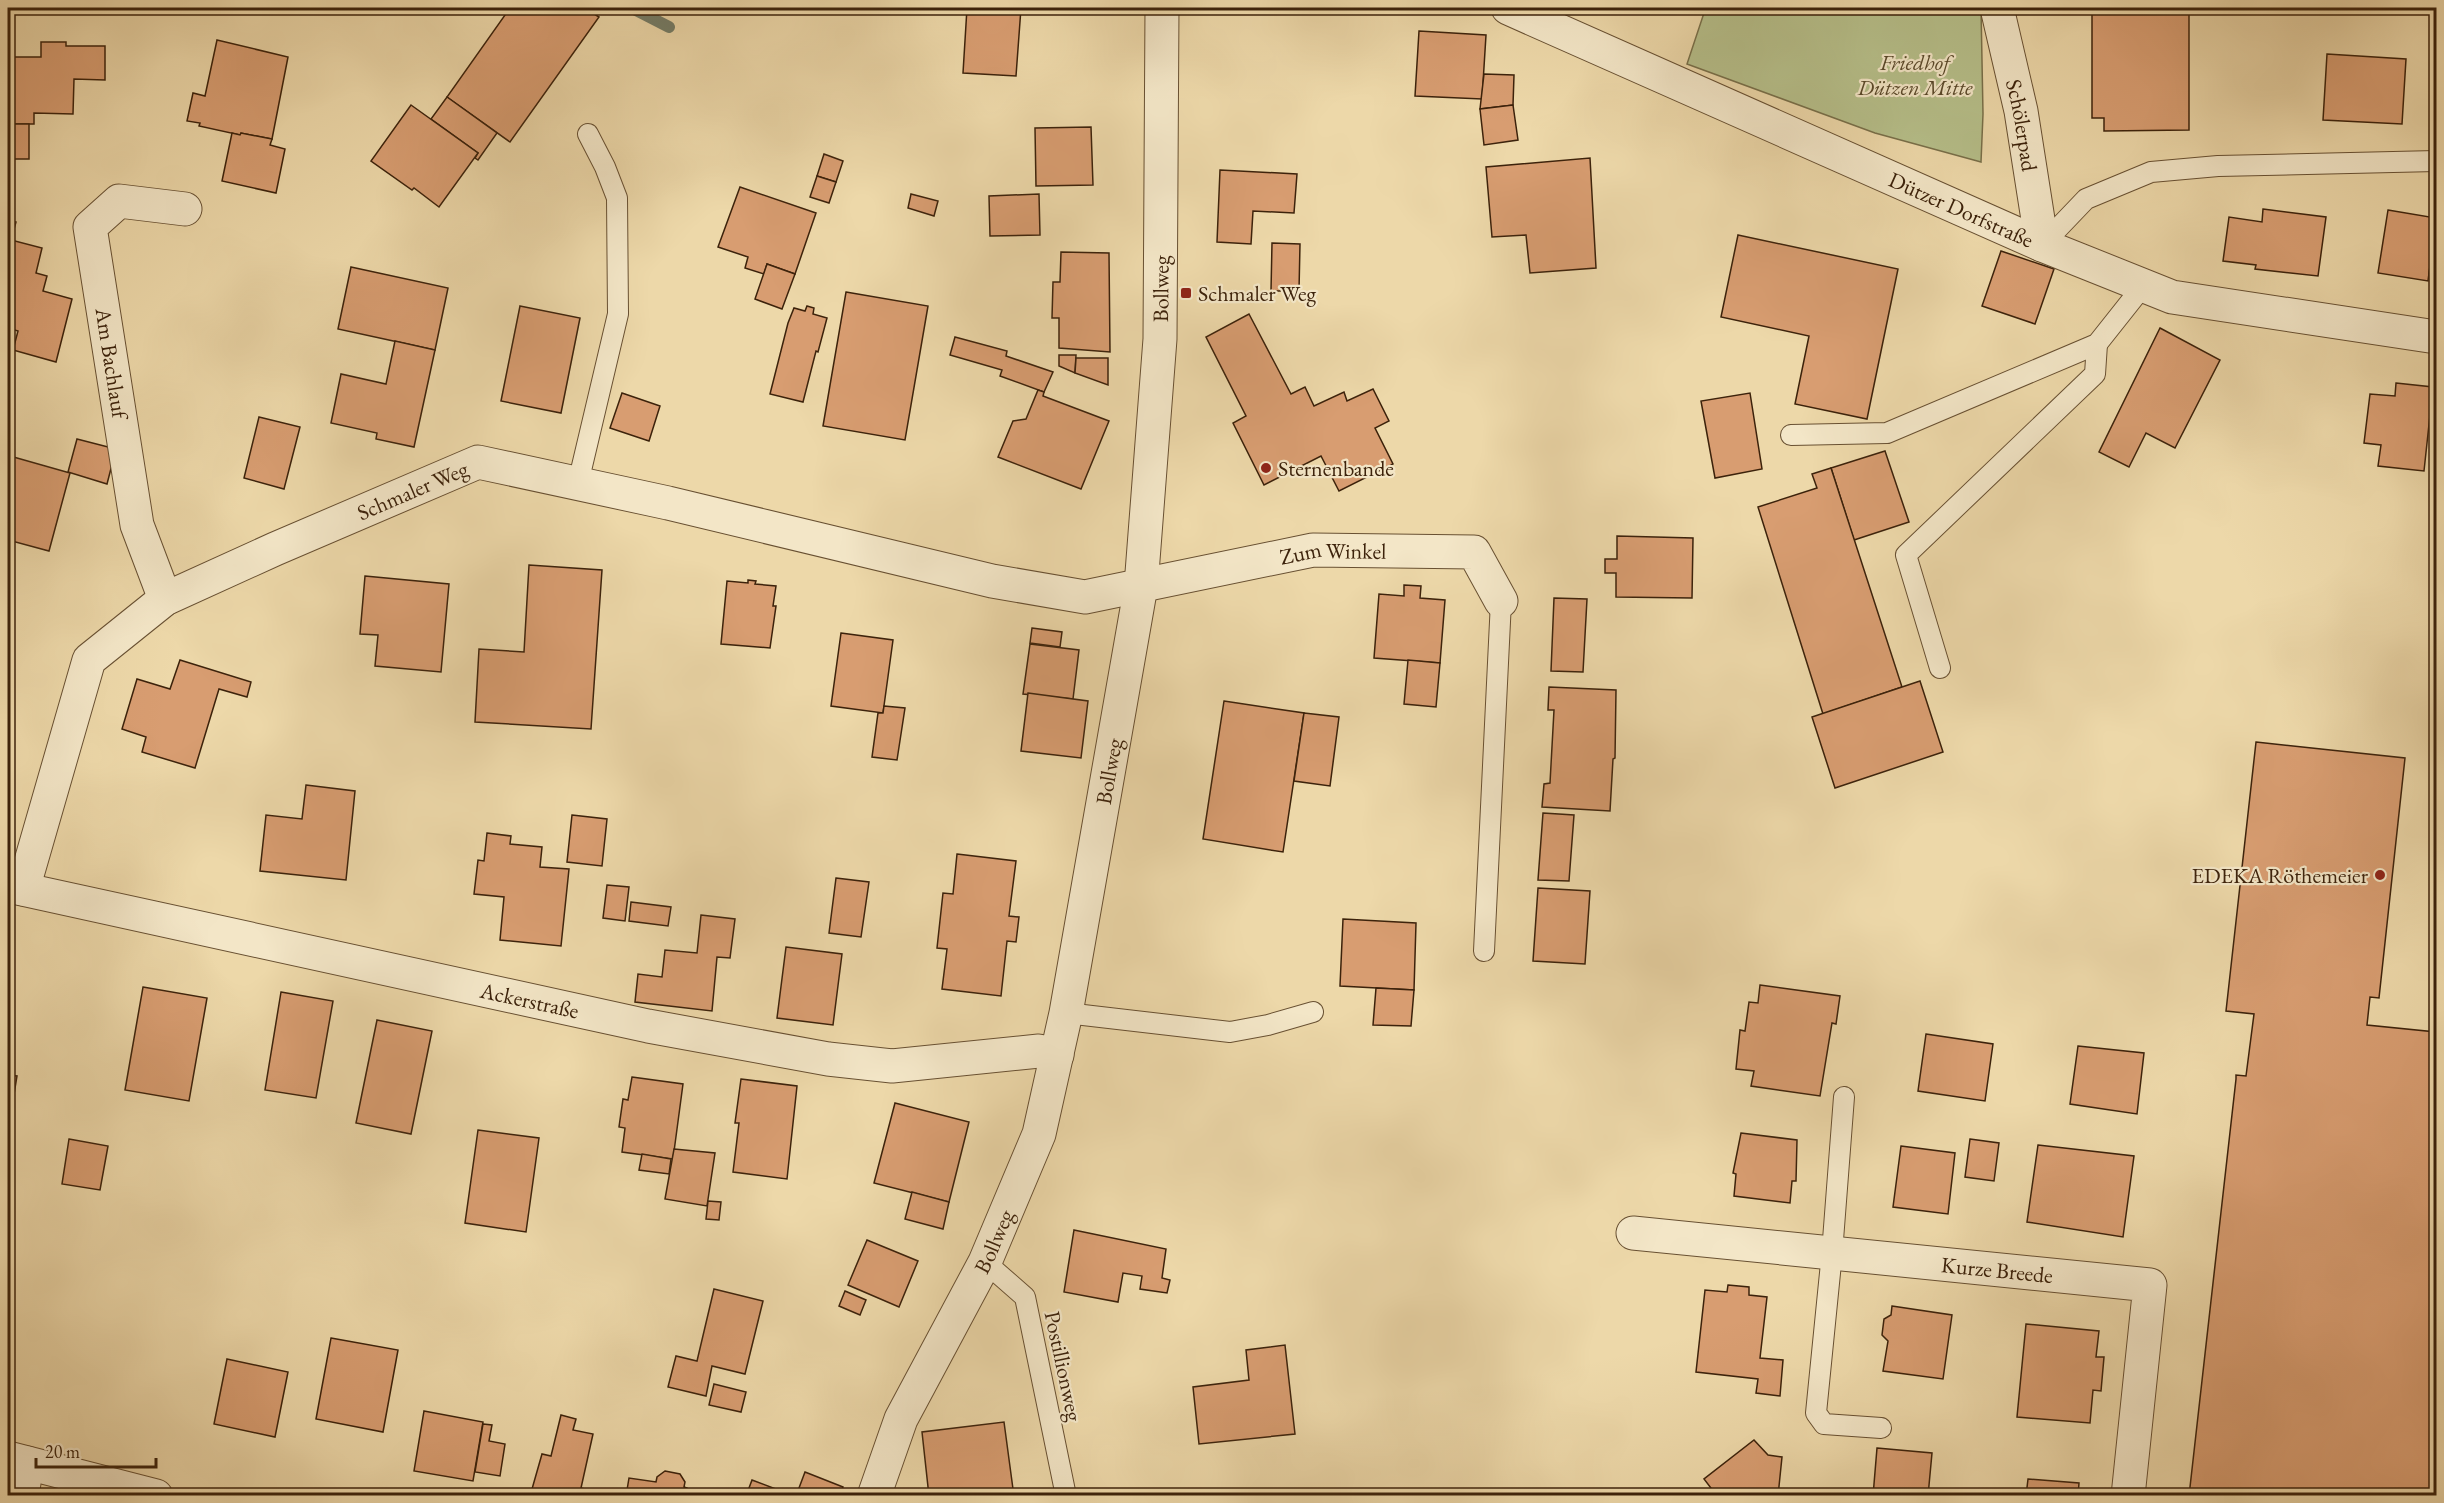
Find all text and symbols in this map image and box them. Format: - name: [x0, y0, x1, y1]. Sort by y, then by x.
- park label: Friedhof Dützen Mitte: [1856, 48, 1973, 102]
- street label: Schölerpad: [1999, 76, 2044, 174]
- street label: Dützer Dorfstraße: [1884, 165, 2038, 255]
- street label: Bollweg: [1146, 255, 1176, 322]
- place label: Schmaler Weg: [1198, 279, 1317, 308]
- marker: Schmaler Weg: [1179, 286, 1193, 300]
- street label: Am Bachlauf: [88, 305, 135, 423]
- street label: Schmaler Weg: [352, 454, 473, 527]
- place label: Sternenbande: [1278, 454, 1394, 483]
- marker: Sternenbande: [1259, 461, 1273, 475]
- street label: Zum Winkel: [1277, 535, 1387, 572]
- street label: Bollweg: [1089, 736, 1129, 807]
- place label: EDEKA Röthemeier: [2192, 861, 2369, 890]
- marker: EDEKA Röthemeier: [2373, 868, 2387, 882]
- street label: Ackerstraße: [476, 976, 582, 1026]
- street label: Bollweg: [967, 1205, 1021, 1279]
- street label: Kurze Breede: [1940, 1250, 2055, 1290]
- street label: Postillionweg: [1038, 1308, 1089, 1424]
- scale bar: [36, 1431, 156, 1469]
- text: 20 m: [45, 1440, 80, 1463]

